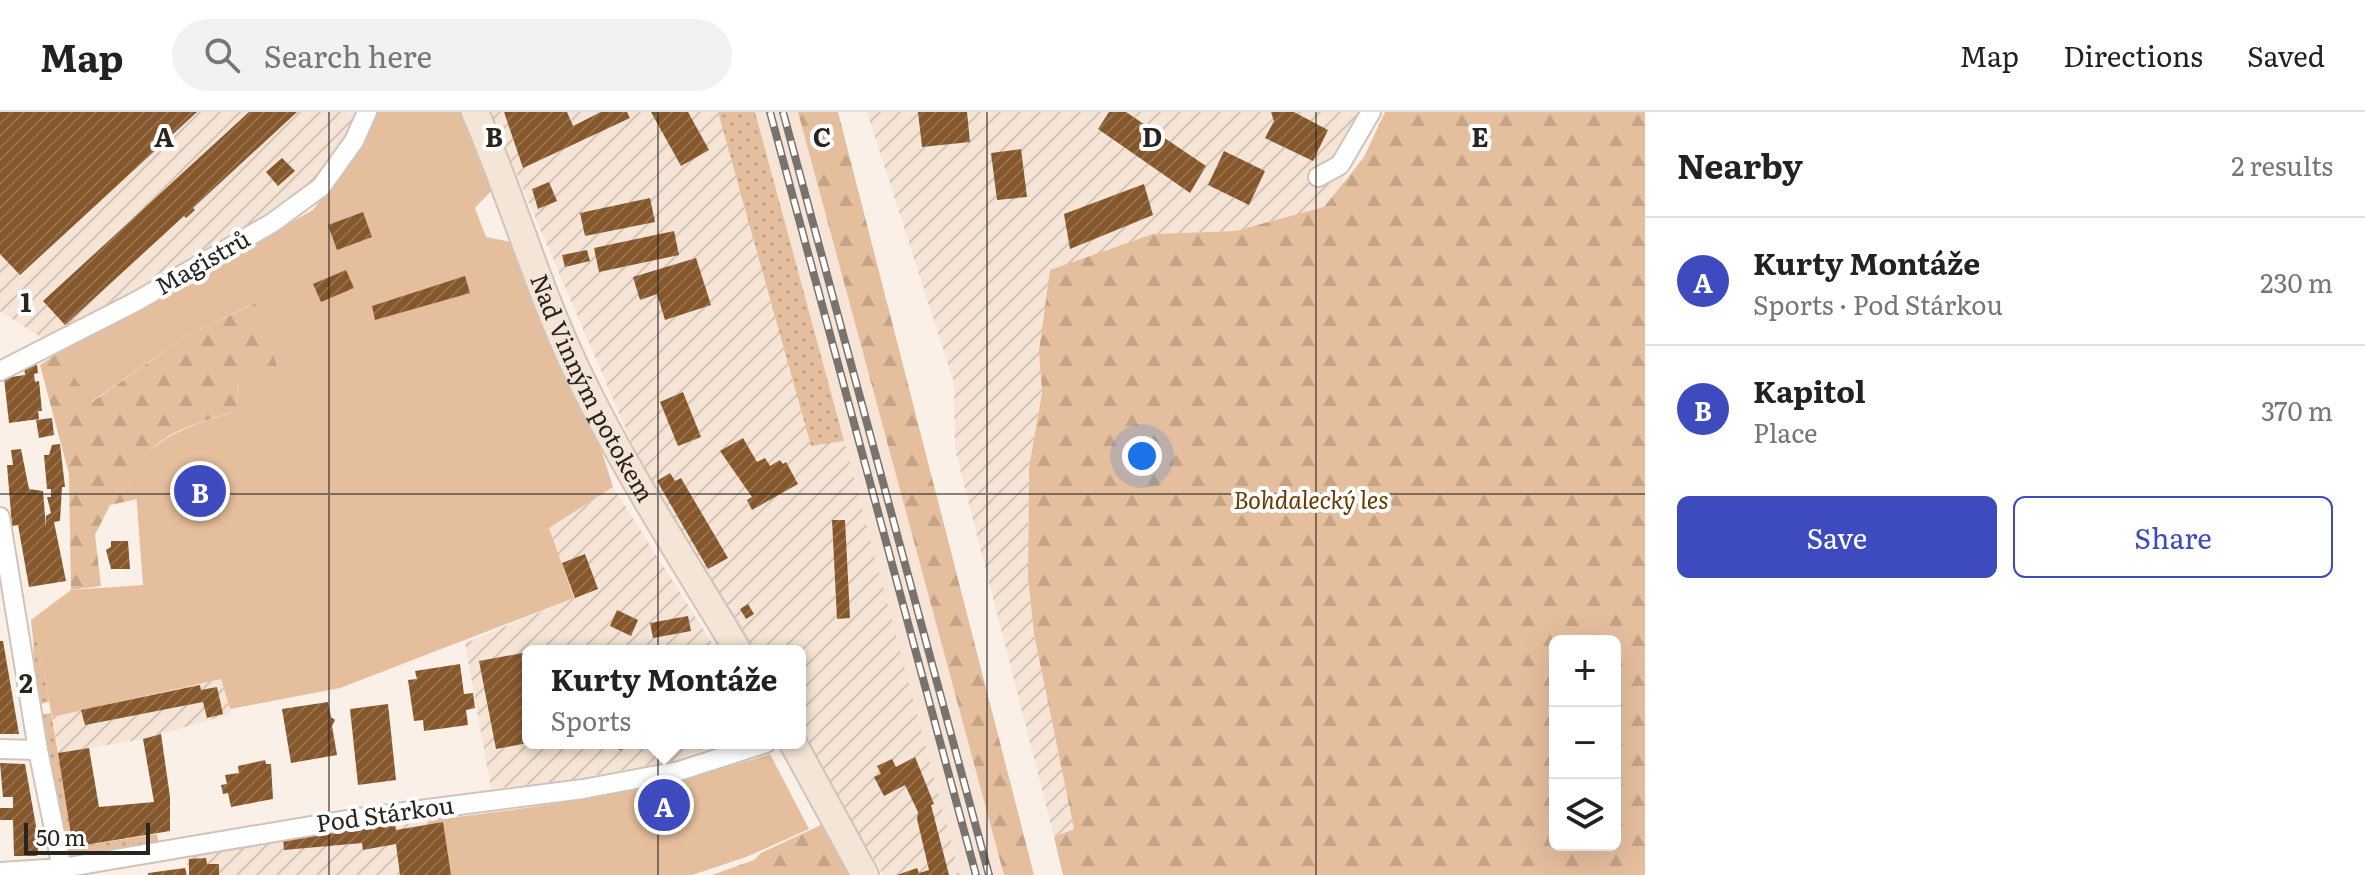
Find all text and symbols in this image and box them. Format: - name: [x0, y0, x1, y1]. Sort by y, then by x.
- search box: [172, 19, 732, 91]
- text: Map: [40, 27, 124, 84]
- icon: search: [200, 33, 244, 77]
- text: Search here: [264, 33, 432, 77]
- text: Map: [1960, 34, 2019, 76]
- text: Directions: [2063, 34, 2203, 76]
- text: Saved: [2247, 34, 2325, 76]
- text: A: [154, 116, 174, 155]
- text: B: [485, 116, 503, 155]
- text: C: [813, 116, 831, 155]
- text: D: [1142, 116, 1162, 155]
- text: E: [1471, 116, 1489, 155]
- text: Nearby: [1677, 139, 1803, 189]
- text: 2 results: [2231, 145, 2333, 184]
- street label: Magistrů: [148, 220, 256, 302]
- text: Kurty Montáže: [1753, 240, 1980, 284]
- text: A: [1693, 262, 1713, 301]
- text: 230 m: [2260, 262, 2333, 301]
- street label: Nad Vinným potokem: [523, 268, 664, 508]
- text: 1: [21, 281, 32, 320]
- text: Sports · Pod Stárkou: [1753, 284, 2003, 323]
- text: Kapitol: [1753, 368, 1866, 412]
- text: B: [1694, 390, 1712, 429]
- text: 370 m: [2261, 390, 2333, 429]
- text: Place: [1753, 412, 1818, 451]
- your location: [1122, 436, 1162, 476]
- pin: B: [174, 461, 226, 521]
- park label: Bohdalecký les: [1233, 481, 1389, 516]
- button: Save: [1677, 496, 1997, 578]
- button: Share: [2013, 496, 2333, 578]
- map controls: [1549, 635, 1621, 851]
- button: +: [1549, 635, 1621, 707]
- popup: [522, 645, 806, 749]
- text: Kurty Montáže: [550, 656, 778, 700]
- text: 2: [19, 662, 33, 701]
- text: Sports: [550, 700, 631, 739]
- button: −: [1549, 707, 1621, 779]
- pin: A: [638, 775, 690, 835]
- button: layers: [1549, 779, 1621, 851]
- street label: Pod Stárkou: [314, 786, 456, 840]
- scale bar: [24, 819, 150, 855]
- text: 50 m: [36, 820, 86, 853]

